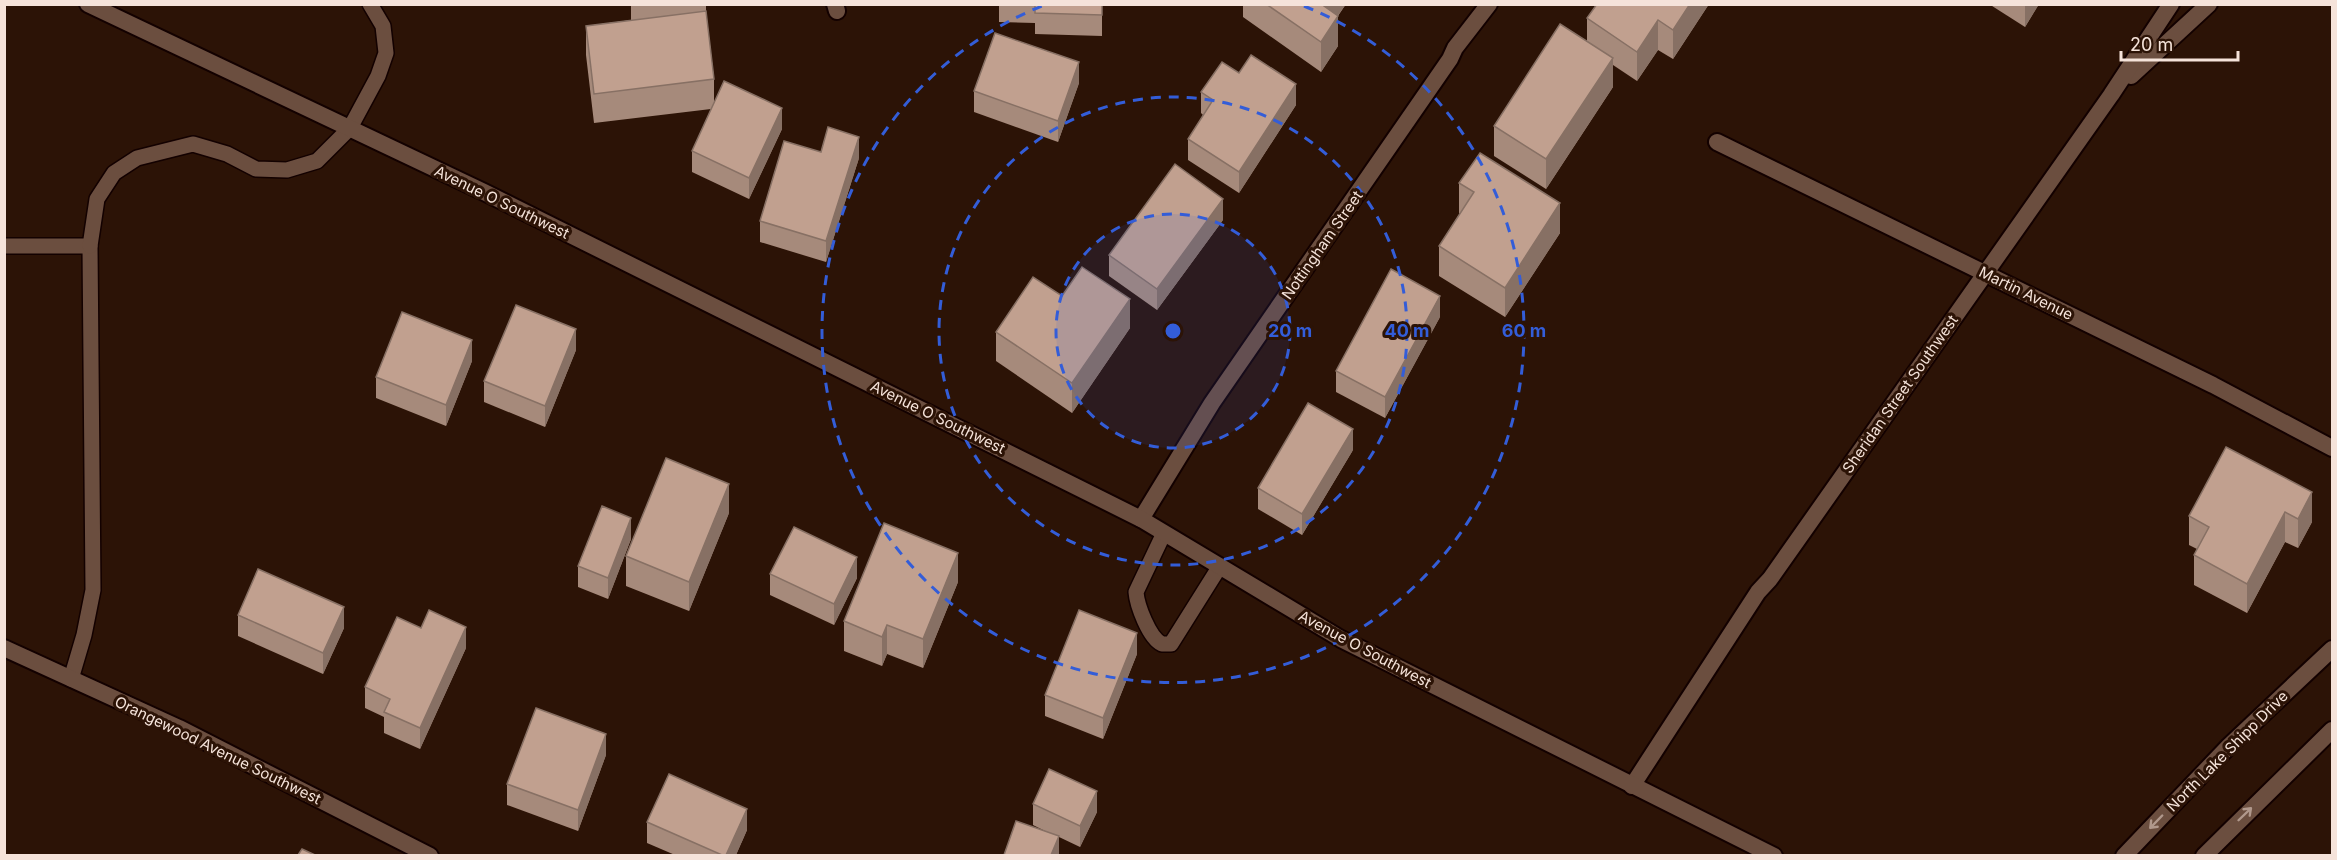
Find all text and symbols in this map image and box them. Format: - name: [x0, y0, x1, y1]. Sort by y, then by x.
- scale bar: [2121, 24, 2238, 62]
- text: 20 m: [2130, 34, 2173, 55]
- street label: Avenue O Southwest: [432, 161, 573, 243]
- street label: Nottingham Street: [1277, 187, 1367, 303]
- street label: Martin Avenue: [1976, 262, 2076, 324]
- street label: Sheridan Street Southwest: [1838, 311, 1962, 477]
- text: 20 m: [1268, 320, 1312, 341]
- text: 40 m: [1385, 320, 1430, 341]
- text: 60 m: [1502, 320, 1546, 341]
- centre of rings: [1163, 321, 1183, 341]
- street label: Avenue O Southwest: [868, 376, 1009, 458]
- street label: Avenue O Southwest: [1295, 606, 1435, 692]
- street label: North Lake Shipp Drive: [2162, 686, 2292, 816]
- street label: Orangewood Avenue Southwest: [112, 692, 324, 808]
- one-way arrow: [2238, 807, 2253, 822]
- one-way arrow: [2148, 815, 2163, 830]

